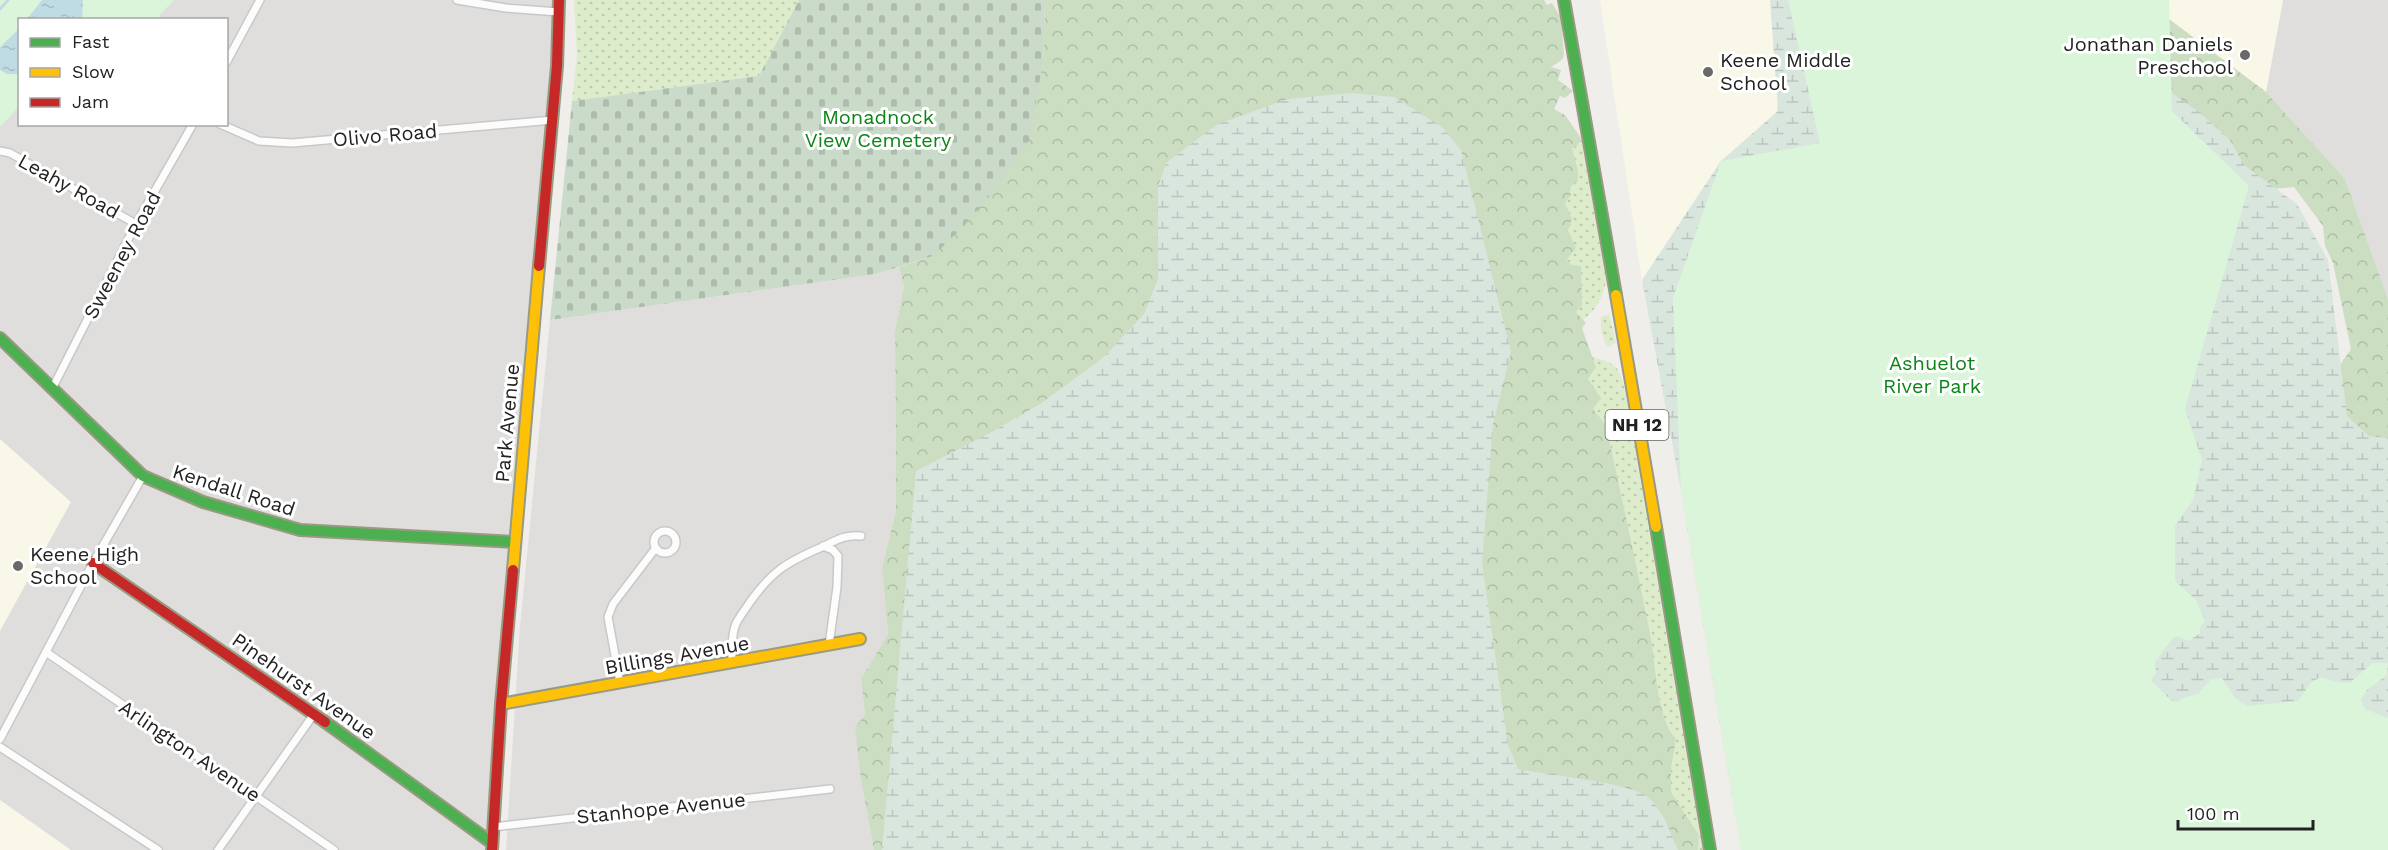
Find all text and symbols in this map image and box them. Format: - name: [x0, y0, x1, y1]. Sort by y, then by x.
- legend: [18, 18, 228, 126]
- text: Fast: [72, 31, 110, 52]
- place label: Jonathan Daniels Preschool: [2064, 32, 2233, 79]
- place label: Keene Middle School: [1720, 48, 1851, 95]
- marker: Jonathan Daniels Preschool: [2238, 48, 2252, 62]
- text: Slow: [72, 61, 115, 82]
- marker: Keene Middle School: [1701, 65, 1715, 79]
- text: Jam: [72, 91, 109, 112]
- park label: Monadnock View Cemetery: [805, 105, 952, 152]
- street label: Olivo Road: [332, 118, 438, 152]
- street label: Leahy Road: [14, 148, 124, 224]
- street label: Sweeney Road: [78, 187, 166, 323]
- park label: Ashuelot River Park: [1883, 351, 1981, 398]
- street label: Park Avenue: [490, 363, 524, 483]
- road number: NH 12: [1606, 410, 1668, 440]
- street label: Kendall Road: [170, 459, 298, 521]
- place label: Keene High School: [30, 542, 139, 589]
- marker: Keene High School: [11, 559, 25, 573]
- street label: Pinehurst Avenue: [228, 628, 380, 744]
- street label: Billings Avenue: [603, 630, 751, 680]
- street label: Arlington Avenue: [115, 695, 265, 807]
- street label: Stanhope Avenue: [575, 787, 747, 829]
- scale bar: [2178, 793, 2313, 831]
- text: 100 m: [2187, 803, 2240, 824]

